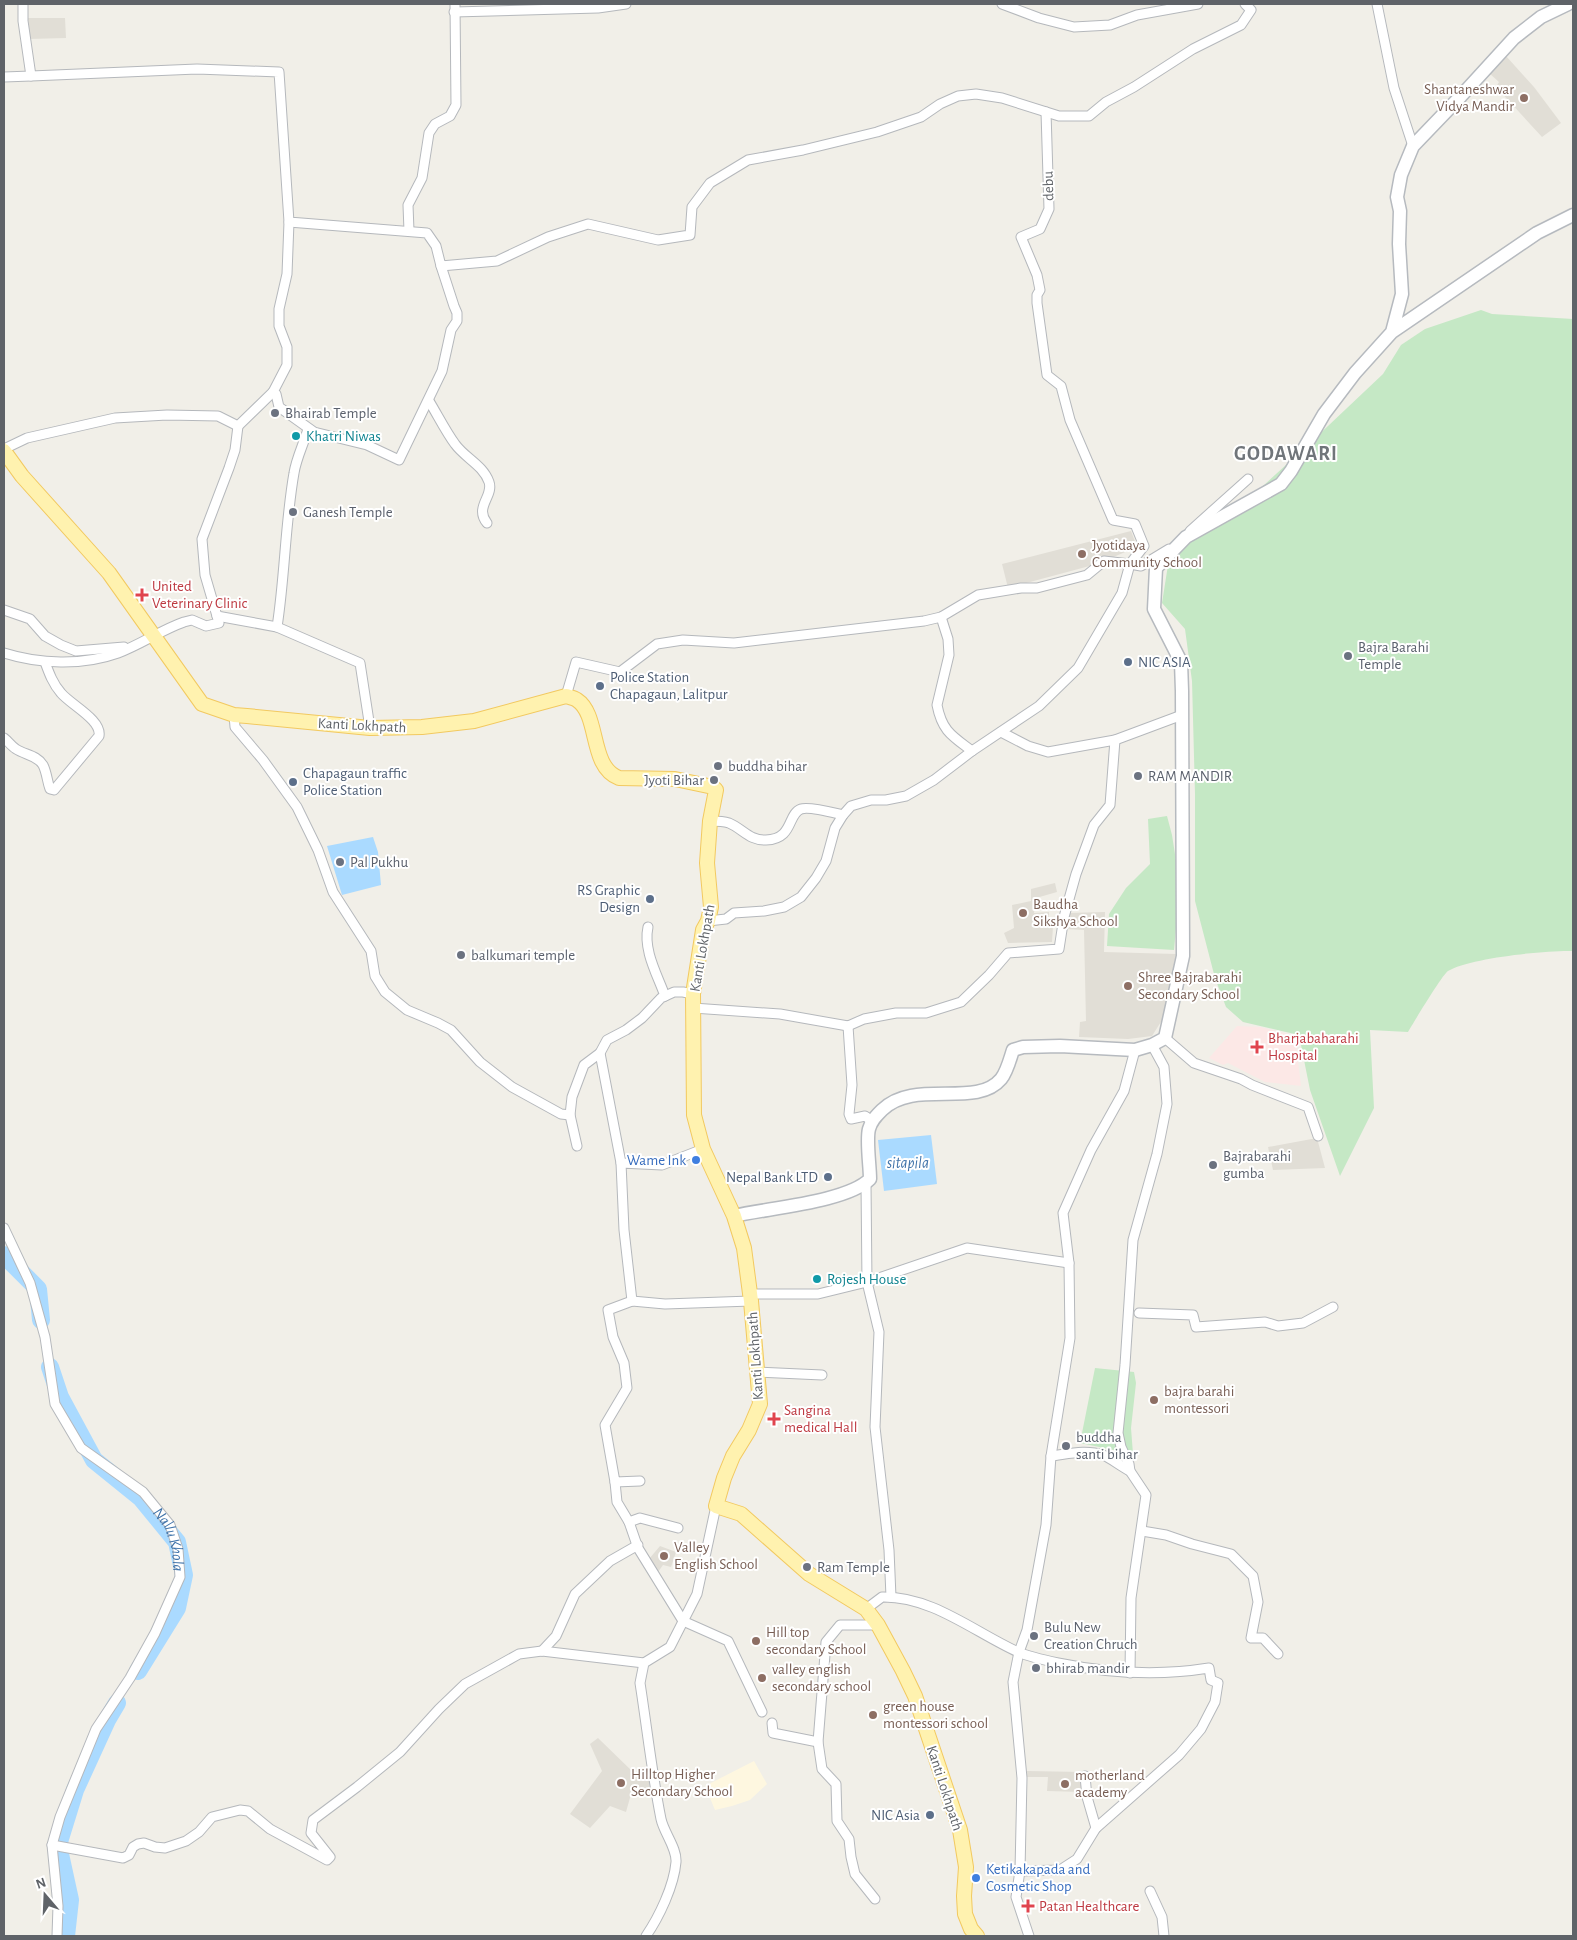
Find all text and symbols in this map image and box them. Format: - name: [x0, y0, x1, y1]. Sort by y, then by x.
- place label: Shantaneshwar Vidya Mandir: [1424, 82, 1514, 114]
- marker: Shantaneshwar Vidya Mandir: [1518, 92, 1530, 104]
- street label: debu: [1040, 170, 1057, 201]
- place label: Bhairab Temple: [285, 406, 377, 421]
- marker: Bhairab Temple: [269, 407, 281, 419]
- place label: Khatri Niwas: [306, 429, 381, 444]
- marker: Khatri Niwas: [290, 430, 302, 442]
- district label: GODAWARI: [1234, 444, 1338, 464]
- place label: Ganesh Temple: [303, 505, 393, 520]
- marker: Ganesh Temple: [287, 506, 299, 518]
- place label: Jyotidaya Community School: [1092, 538, 1202, 570]
- marker: Jyotidaya Community School: [1076, 548, 1088, 560]
- place label: United Veterinary Clinic: [152, 579, 248, 611]
- marker: United Veterinary Clinic: [136, 589, 148, 601]
- place label: Bajra Barahi Temple: [1358, 640, 1429, 672]
- marker: Bajra Barahi Temple: [1342, 650, 1354, 662]
- place label: NIC ASIA: [1138, 655, 1191, 670]
- marker: NIC ASIA: [1122, 656, 1134, 668]
- place label: Police Station Chapagaun, Lalitpur: [610, 670, 728, 702]
- marker: Police Station Chapagaun, Lalitpur: [594, 680, 606, 692]
- street label: Kanti Lokhpath: [317, 716, 407, 735]
- place label: buddha bihar: [728, 759, 807, 774]
- marker: buddha bihar: [712, 760, 724, 772]
- place label: Chapagaun traffic Police Station: [303, 766, 407, 798]
- place label: RAM MANDIR: [1148, 769, 1232, 784]
- marker: RAM MANDIR: [1132, 770, 1144, 782]
- place label: Jyoti Bihar: [644, 773, 704, 788]
- marker: Jyoti Bihar: [708, 774, 720, 786]
- marker: Chapagaun traffic Police Station: [287, 776, 299, 788]
- place label: Pal Pukhu: [350, 855, 408, 870]
- marker: Pal Pukhu: [334, 856, 346, 868]
- place label: RS Graphic Design: [577, 883, 640, 915]
- marker: RS Graphic Design: [644, 893, 656, 905]
- place label: Baudha Sikshya School: [1033, 897, 1118, 929]
- street label: Kanti Lokhpath: [687, 903, 718, 993]
- marker: Baudha Sikshya School: [1017, 907, 1029, 919]
- place label: balkumari temple: [471, 948, 575, 963]
- marker: balkumari temple: [455, 949, 467, 961]
- place label: Shree Bajrabarahi Secondary School: [1138, 970, 1242, 1002]
- marker: Shree Bajrabarahi Secondary School: [1122, 980, 1134, 992]
- place label: Bharjabaharahi Hospital: [1268, 1031, 1359, 1063]
- marker: Bharjabaharahi Hospital: [1250, 1040, 1264, 1054]
- place label: Bajrabarahi gumba: [1223, 1149, 1291, 1181]
- place label: Wame Ink: [627, 1153, 686, 1168]
- marker: Wame Ink: [690, 1154, 702, 1166]
- water label: sitapila: [886, 1155, 929, 1172]
- marker: Bajrabarahi gumba: [1207, 1159, 1219, 1171]
- place label: Nepal Bank LTD: [726, 1170, 818, 1185]
- marker: Nepal Bank LTD: [822, 1171, 834, 1183]
- place label: Rojesh House: [827, 1272, 906, 1287]
- marker: Rojesh House: [811, 1273, 823, 1285]
- street label: Kanti Lokhpath: [745, 1311, 766, 1401]
- place label: bajra barahi montessori: [1164, 1384, 1234, 1416]
- marker: bajra barahi montessori: [1148, 1394, 1160, 1406]
- place label: Sangina medical Hall: [784, 1403, 857, 1435]
- marker: Sangina medical Hall: [768, 1413, 780, 1425]
- place label: buddha santi bihar: [1076, 1430, 1138, 1462]
- marker: buddha santi bihar: [1060, 1440, 1072, 1452]
- water label: Nallu Khola: [150, 1505, 187, 1572]
- place label: Valley English School: [674, 1540, 758, 1572]
- marker: Valley English School: [658, 1550, 670, 1562]
- place label: Ram Temple: [817, 1560, 890, 1575]
- marker: Ram Temple: [801, 1561, 813, 1573]
- place label: Bulu New Creation Chruch: [1044, 1620, 1138, 1652]
- place label: Hill top secondary School: [766, 1625, 866, 1657]
- marker: Bulu New Creation Chruch: [1028, 1630, 1040, 1642]
- marker: Hill top secondary School: [750, 1635, 762, 1647]
- place label: bhirab mandir: [1046, 1661, 1130, 1676]
- place label: valley english secondary school: [772, 1662, 871, 1694]
- marker: bhirab mandir: [1030, 1662, 1042, 1674]
- marker: valley english secondary school: [756, 1672, 768, 1684]
- place label: green house montessori school: [883, 1699, 988, 1731]
- marker: green house montessori school: [867, 1709, 879, 1721]
- street label: Kanti Lokhpath: [924, 1744, 965, 1833]
- place label: Hilltop Higher Secondary School: [631, 1767, 733, 1799]
- place label: motherland academy: [1075, 1768, 1145, 1800]
- marker: Hilltop Higher Secondary School: [615, 1777, 627, 1789]
- marker: motherland academy: [1059, 1778, 1071, 1790]
- place label: NIC Asia: [871, 1808, 920, 1823]
- marker: NIC Asia: [924, 1809, 936, 1821]
- place label: Ketikakapada and Cosmetic Shop: [986, 1862, 1090, 1894]
- north arrow: [20, 1870, 70, 1920]
- marker: Ketikakapada and Cosmetic Shop: [970, 1872, 982, 1884]
- text: N: [34, 1875, 48, 1892]
- marker: Patan Healthcare: [1021, 1899, 1035, 1913]
- place label: Patan Healthcare: [1039, 1899, 1139, 1914]

